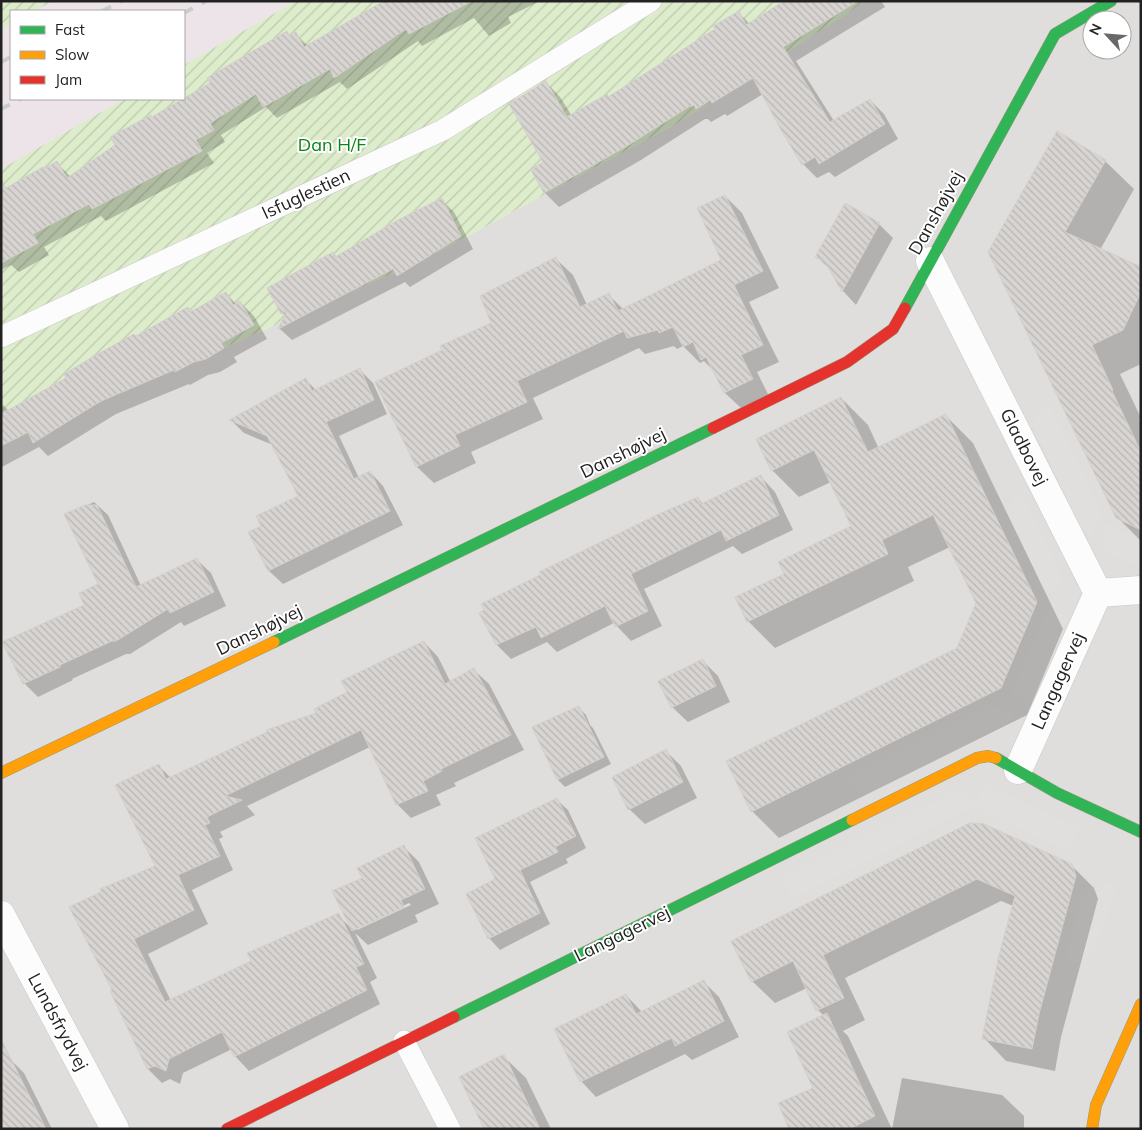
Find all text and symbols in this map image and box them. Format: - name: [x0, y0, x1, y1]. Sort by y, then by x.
- legend: [10, 10, 185, 100]
- north arrow: [1082, 10, 1132, 60]
- text: Fast: [55, 20, 85, 39]
- text: N: [1085, 21, 1106, 38]
- text: Slow: [55, 45, 89, 64]
- text: Jam: [55, 70, 82, 89]
- park label: Dan H/F: [298, 133, 366, 156]
- street label: Isfuglestien: [258, 163, 354, 224]
- street label: Danshøjvej: [903, 167, 968, 259]
- street label: Gladbovej: [995, 404, 1054, 489]
- street label: Danshøjvej: [576, 422, 669, 483]
- street label: Danshøjvej: [212, 599, 305, 660]
- street label: Langagervej: [1026, 629, 1089, 733]
- street label: Langagervej: [570, 900, 674, 967]
- street label: Lundsfrydvej: [23, 969, 94, 1074]

